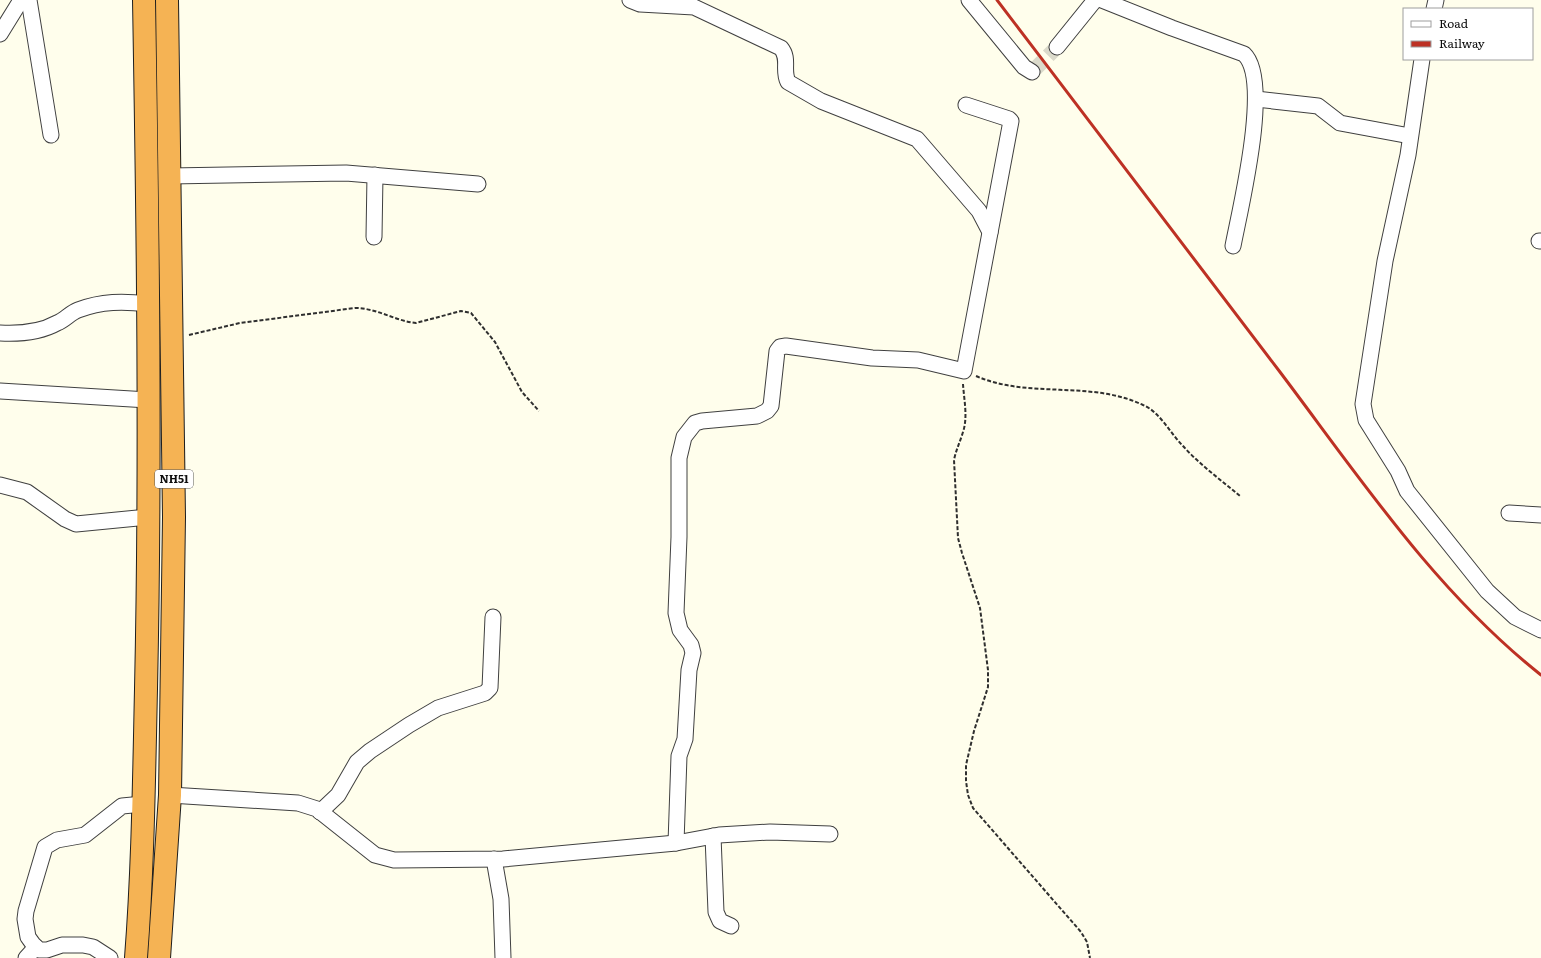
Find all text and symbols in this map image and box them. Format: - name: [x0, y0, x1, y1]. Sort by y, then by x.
- legend: [1403, 8, 1533, 60]
- text: Road: [1439, 14, 1469, 32]
- text: Railway: [1439, 34, 1485, 52]
- road number: NH51: [155, 470, 193, 488]

